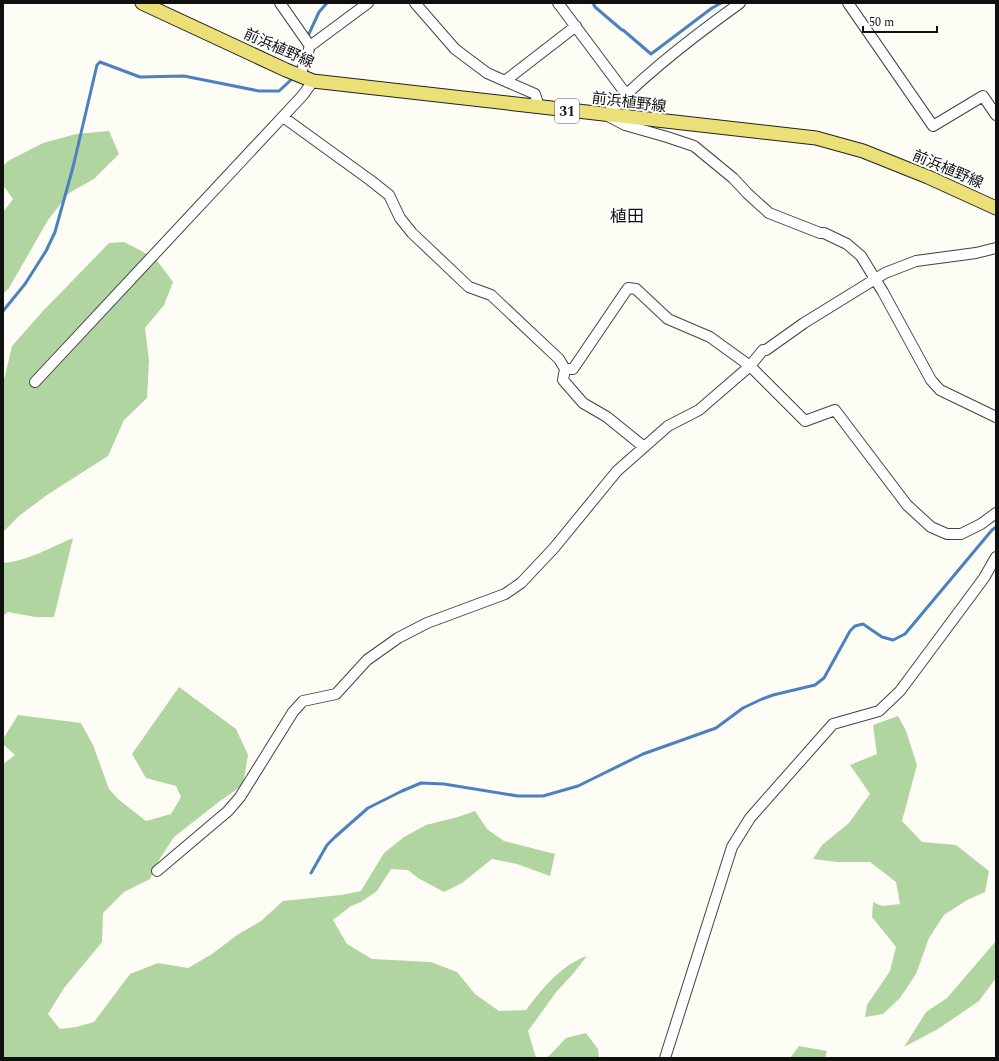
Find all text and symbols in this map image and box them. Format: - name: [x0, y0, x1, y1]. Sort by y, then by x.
- scale bar: [863, 8, 937, 34]
- text: 50 m: [869, 13, 894, 32]
- street label: 前浜植野線: [240, 23, 318, 74]
- street label: 前浜植野線: [590, 87, 668, 118]
- road number: 31: [555, 99, 579, 123]
- street label: 前浜植野線: [909, 144, 987, 195]
- district label: 植田: [610, 204, 644, 230]

